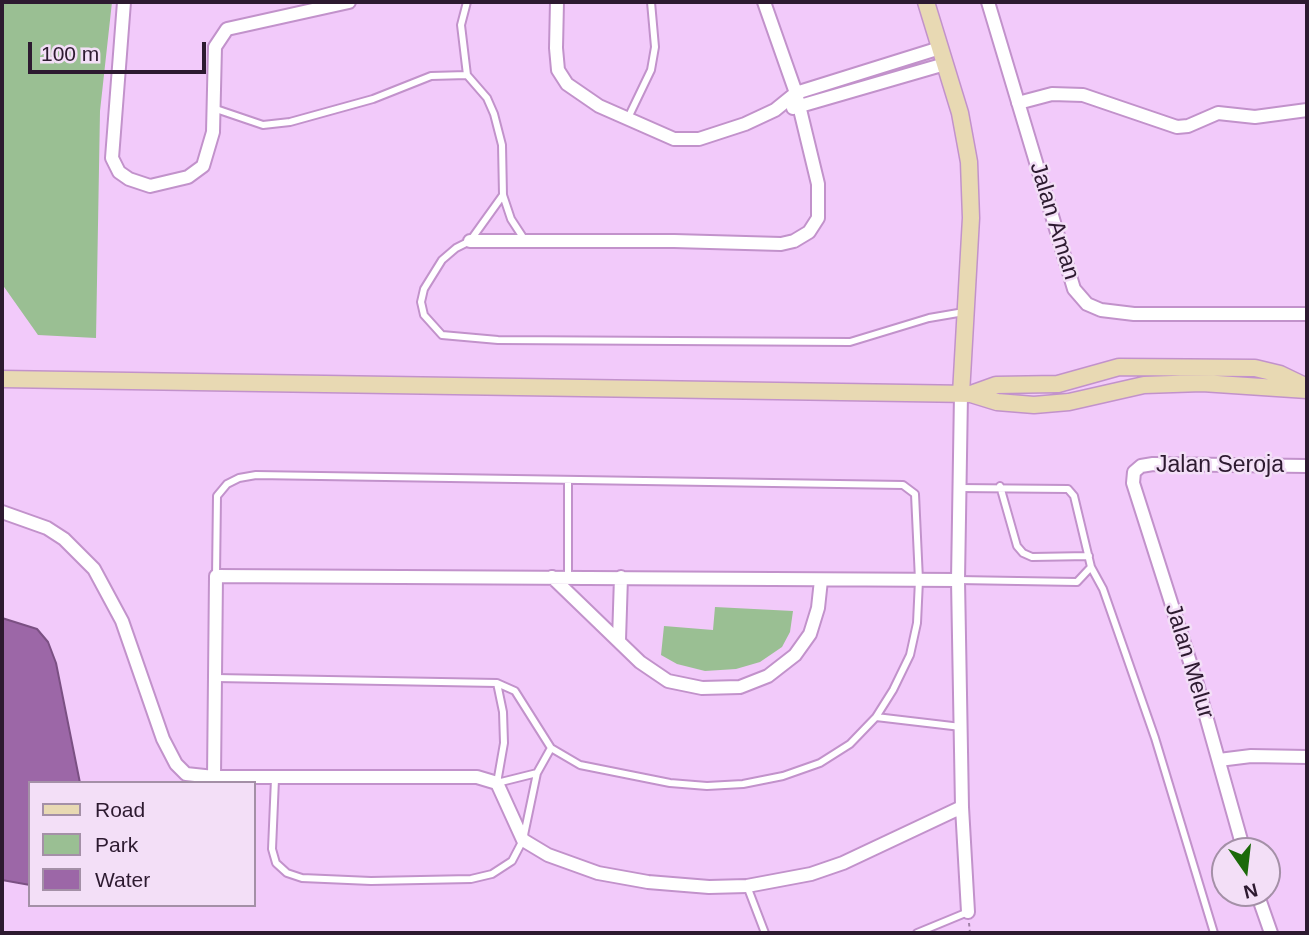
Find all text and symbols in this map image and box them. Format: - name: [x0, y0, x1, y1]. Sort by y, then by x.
- scale bar: [32, 28, 210, 72]
- text: 100 m: [41, 42, 99, 65]
- street label: Jalan Aman: [1023, 159, 1085, 283]
- street label: Jalan Seroja: [1156, 452, 1284, 480]
- street label: Jalan Melur: [1158, 600, 1220, 722]
- legend: [28, 781, 256, 907]
- text: Road: [95, 798, 145, 821]
- text: Park: [95, 833, 138, 856]
- north arrow: [1211, 837, 1281, 907]
- text: Water: [95, 868, 150, 891]
- text: N: [1242, 879, 1260, 903]

